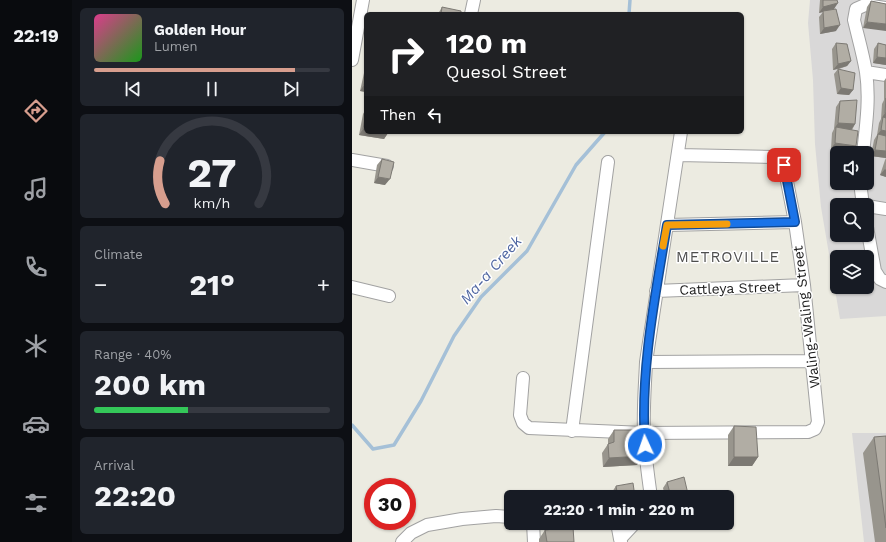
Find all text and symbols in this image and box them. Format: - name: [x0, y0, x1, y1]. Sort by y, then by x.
- text: Golden Hour: [154, 21, 246, 39]
- text: 22:19: [13, 25, 59, 46]
- text: 120 m: [446, 27, 527, 60]
- icon: right: [380, 28, 432, 80]
- text: Lumen: [154, 39, 198, 54]
- text: Quesol Street: [446, 61, 566, 82]
- icon: previous: [122, 78, 144, 100]
- icon: pause: [201, 78, 223, 100]
- icon: next: [280, 78, 302, 100]
- icon: directions: [22, 97, 50, 125]
- icon: left: [424, 104, 446, 126]
- text: Then: [380, 106, 416, 124]
- map controls: [830, 146, 874, 294]
- button: sound: [830, 146, 874, 190]
- text: 27: [187, 147, 237, 196]
- pin: [767, 148, 801, 182]
- icon: arrive: [773, 154, 795, 176]
- icon: music: [22, 175, 50, 203]
- text: km/h: [194, 194, 230, 210]
- button: search: [830, 198, 874, 242]
- water label: Ma-a Creek: [456, 232, 526, 308]
- street label: Waling-Waling Street: [789, 245, 823, 389]
- text: Climate: [94, 247, 143, 262]
- district label: METROVILLE: [676, 248, 780, 266]
- button: layers: [830, 250, 874, 294]
- icon: phone: [22, 253, 50, 281]
- text: 21°: [189, 267, 235, 302]
- text: −: [94, 272, 107, 297]
- text: +: [317, 272, 330, 297]
- street label: Cattleya Street: [679, 278, 781, 298]
- icon: climate: [22, 332, 50, 360]
- text: Range · 40%: [94, 347, 171, 362]
- text: 200 km: [94, 367, 206, 402]
- icon: car: [22, 410, 50, 438]
- position arrow: [624, 424, 666, 466]
- text: Arrival: [94, 458, 135, 473]
- text: 22:20: [94, 478, 176, 513]
- speed limit sign: 30: [364, 478, 416, 530]
- icon: filters: [22, 489, 50, 517]
- text: 22:20 · 1 min · 220 m: [544, 501, 694, 519]

